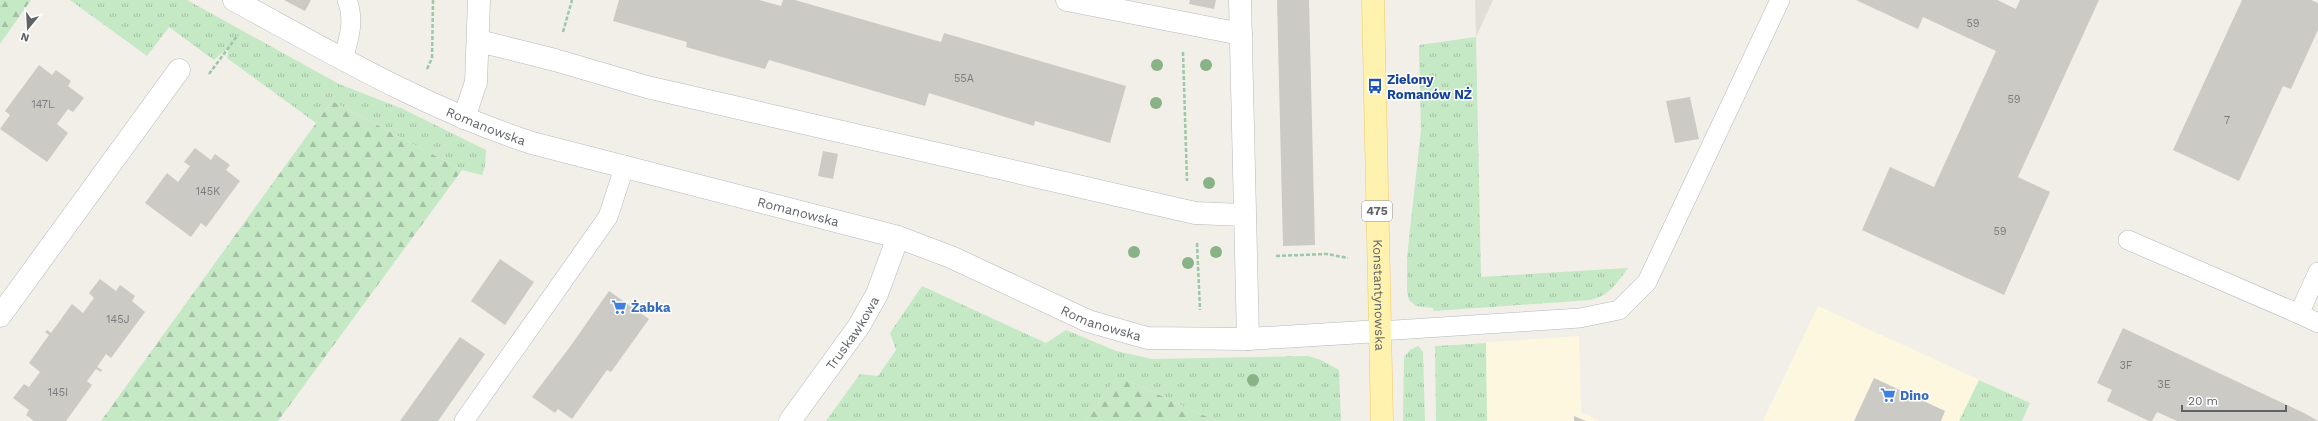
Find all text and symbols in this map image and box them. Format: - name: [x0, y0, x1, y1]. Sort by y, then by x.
- north arrow: [8, 8, 48, 48]
- house number: 59: [1966, 17, 1980, 30]
- text: N: [19, 30, 31, 44]
- house number: 55A: [954, 72, 974, 85]
- place label: Zielony Romanów NŻ: [1387, 72, 1472, 102]
- bus stop icon: Zielony Romanów NŻ: [1366, 77, 1384, 95]
- house number: 59: [2007, 93, 2021, 106]
- house number: 147L: [31, 98, 55, 111]
- street label: Romanowska: [444, 104, 528, 149]
- house number: 7: [2224, 114, 2230, 127]
- house number: 145K: [196, 185, 220, 198]
- street label: Romanowska: [756, 194, 841, 230]
- road number: 475: [1362, 201, 1392, 221]
- house number: 59: [1993, 225, 2007, 238]
- street label: Konstantynowska: [1370, 239, 1388, 351]
- street label: Truskawkowa: [823, 293, 883, 373]
- supermarket icon: Żabka: [610, 298, 628, 316]
- place label: Żabka: [631, 299, 671, 315]
- street label: Romanowska: [1059, 303, 1144, 344]
- house number: 145J: [106, 313, 130, 326]
- house number: 3F: [2119, 359, 2133, 372]
- house number: 3E: [2157, 378, 2171, 391]
- house number: 145I: [48, 386, 68, 399]
- supermarket icon: Dino: [1879, 386, 1897, 404]
- scale bar: [2182, 387, 2286, 413]
- place label: Dino: [1900, 388, 1929, 403]
- text: 20 m: [2188, 394, 2218, 408]

